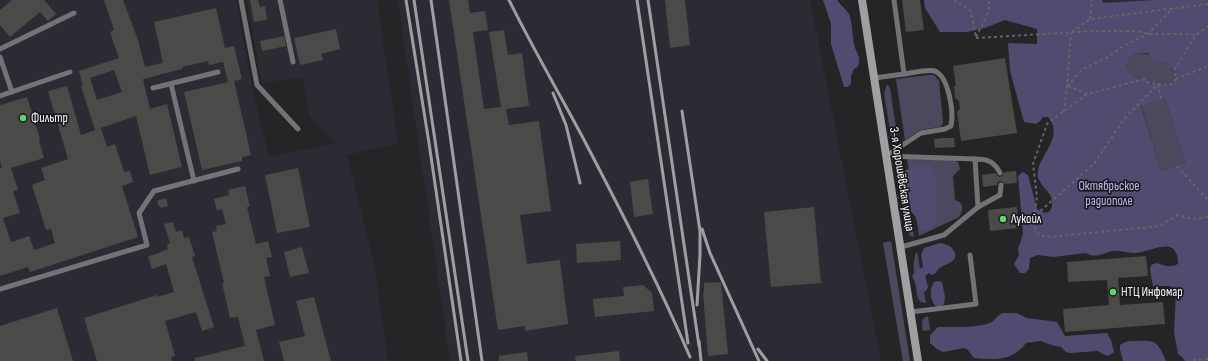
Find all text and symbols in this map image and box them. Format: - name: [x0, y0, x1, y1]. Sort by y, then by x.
- place label: Фильтр: [31, 110, 68, 126]
- marker: Фильтр: [18, 113, 28, 123]
- street label: 3-я Хорошёвская улица: [886, 126, 918, 232]
- park label: Октябрьское радиополе: [1078, 178, 1140, 209]
- place label: Лукойл: [1010, 211, 1042, 227]
- marker: Лукойл: [998, 214, 1008, 224]
- place label: НТЦ Инфомар: [1121, 284, 1183, 300]
- marker: НТЦ Инфомар: [1108, 287, 1118, 297]

